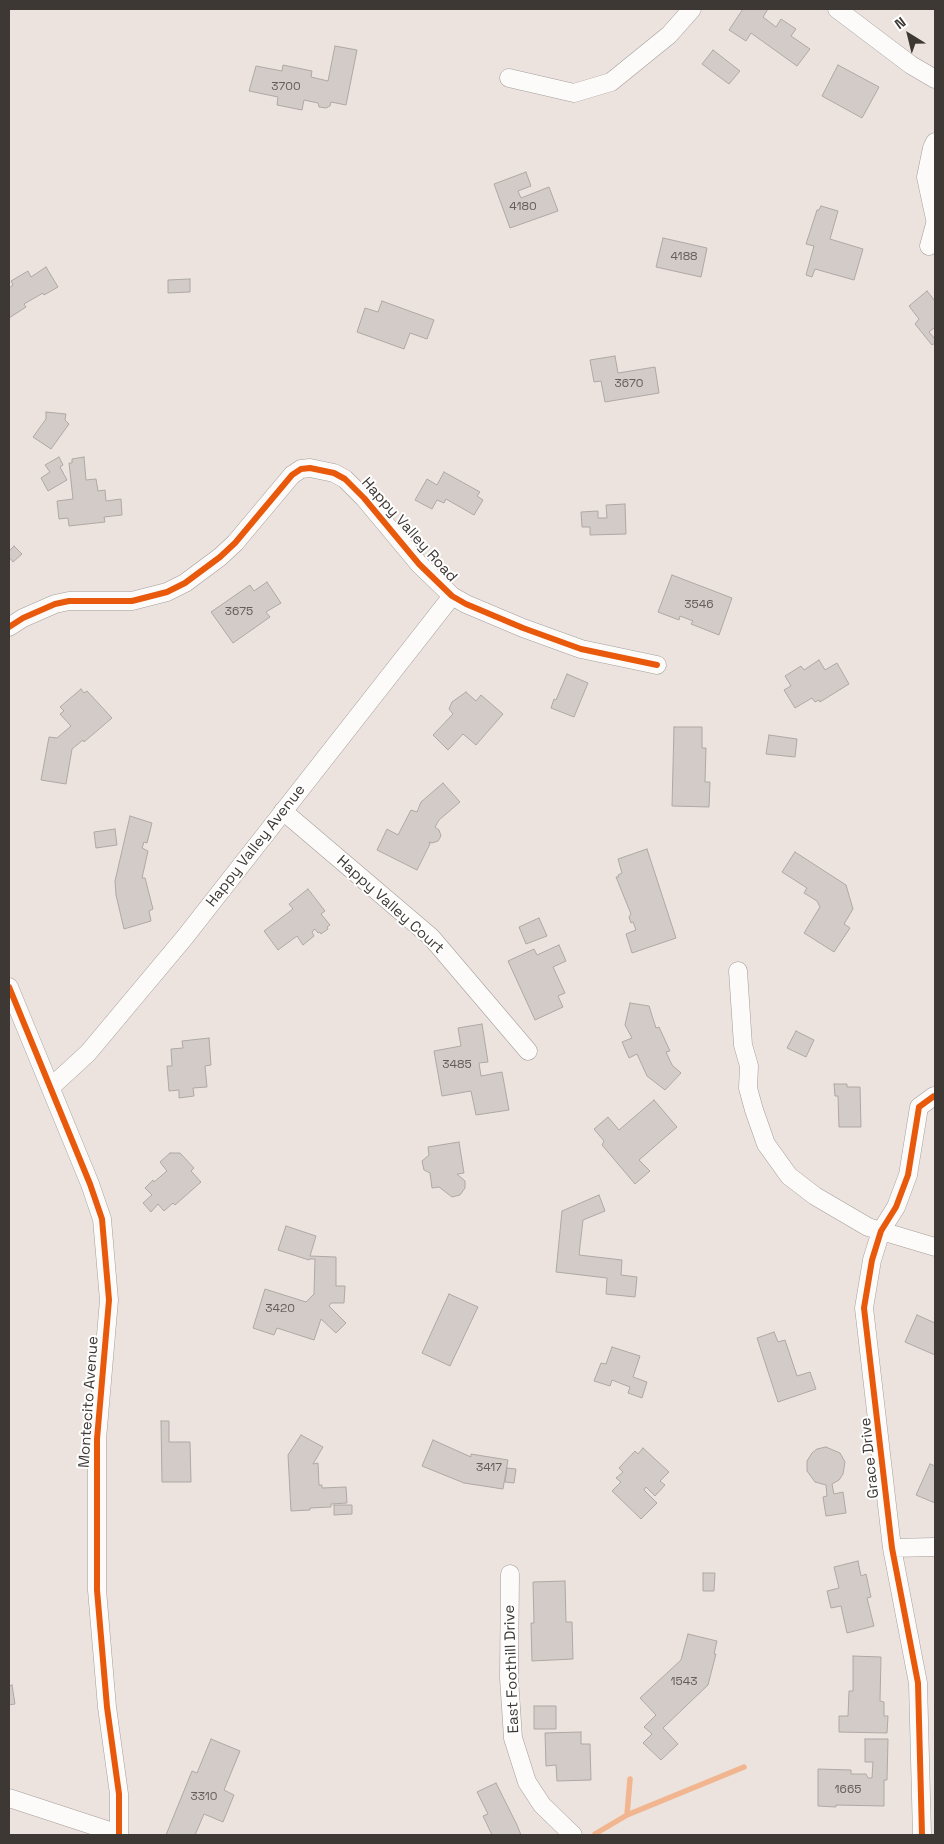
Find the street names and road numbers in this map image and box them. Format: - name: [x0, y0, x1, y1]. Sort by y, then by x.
- street label: Happy Valley Road: [357, 474, 461, 586]
- street label: Happy Valley Avenue: [203, 781, 309, 911]
- street label: Happy Valley Court: [333, 852, 447, 958]
- street label: Montecito Avenue: [75, 1335, 103, 1469]
- street label: Grace Drive: [857, 1417, 883, 1499]
- street label: East Foothill Drive: [501, 1604, 523, 1734]

